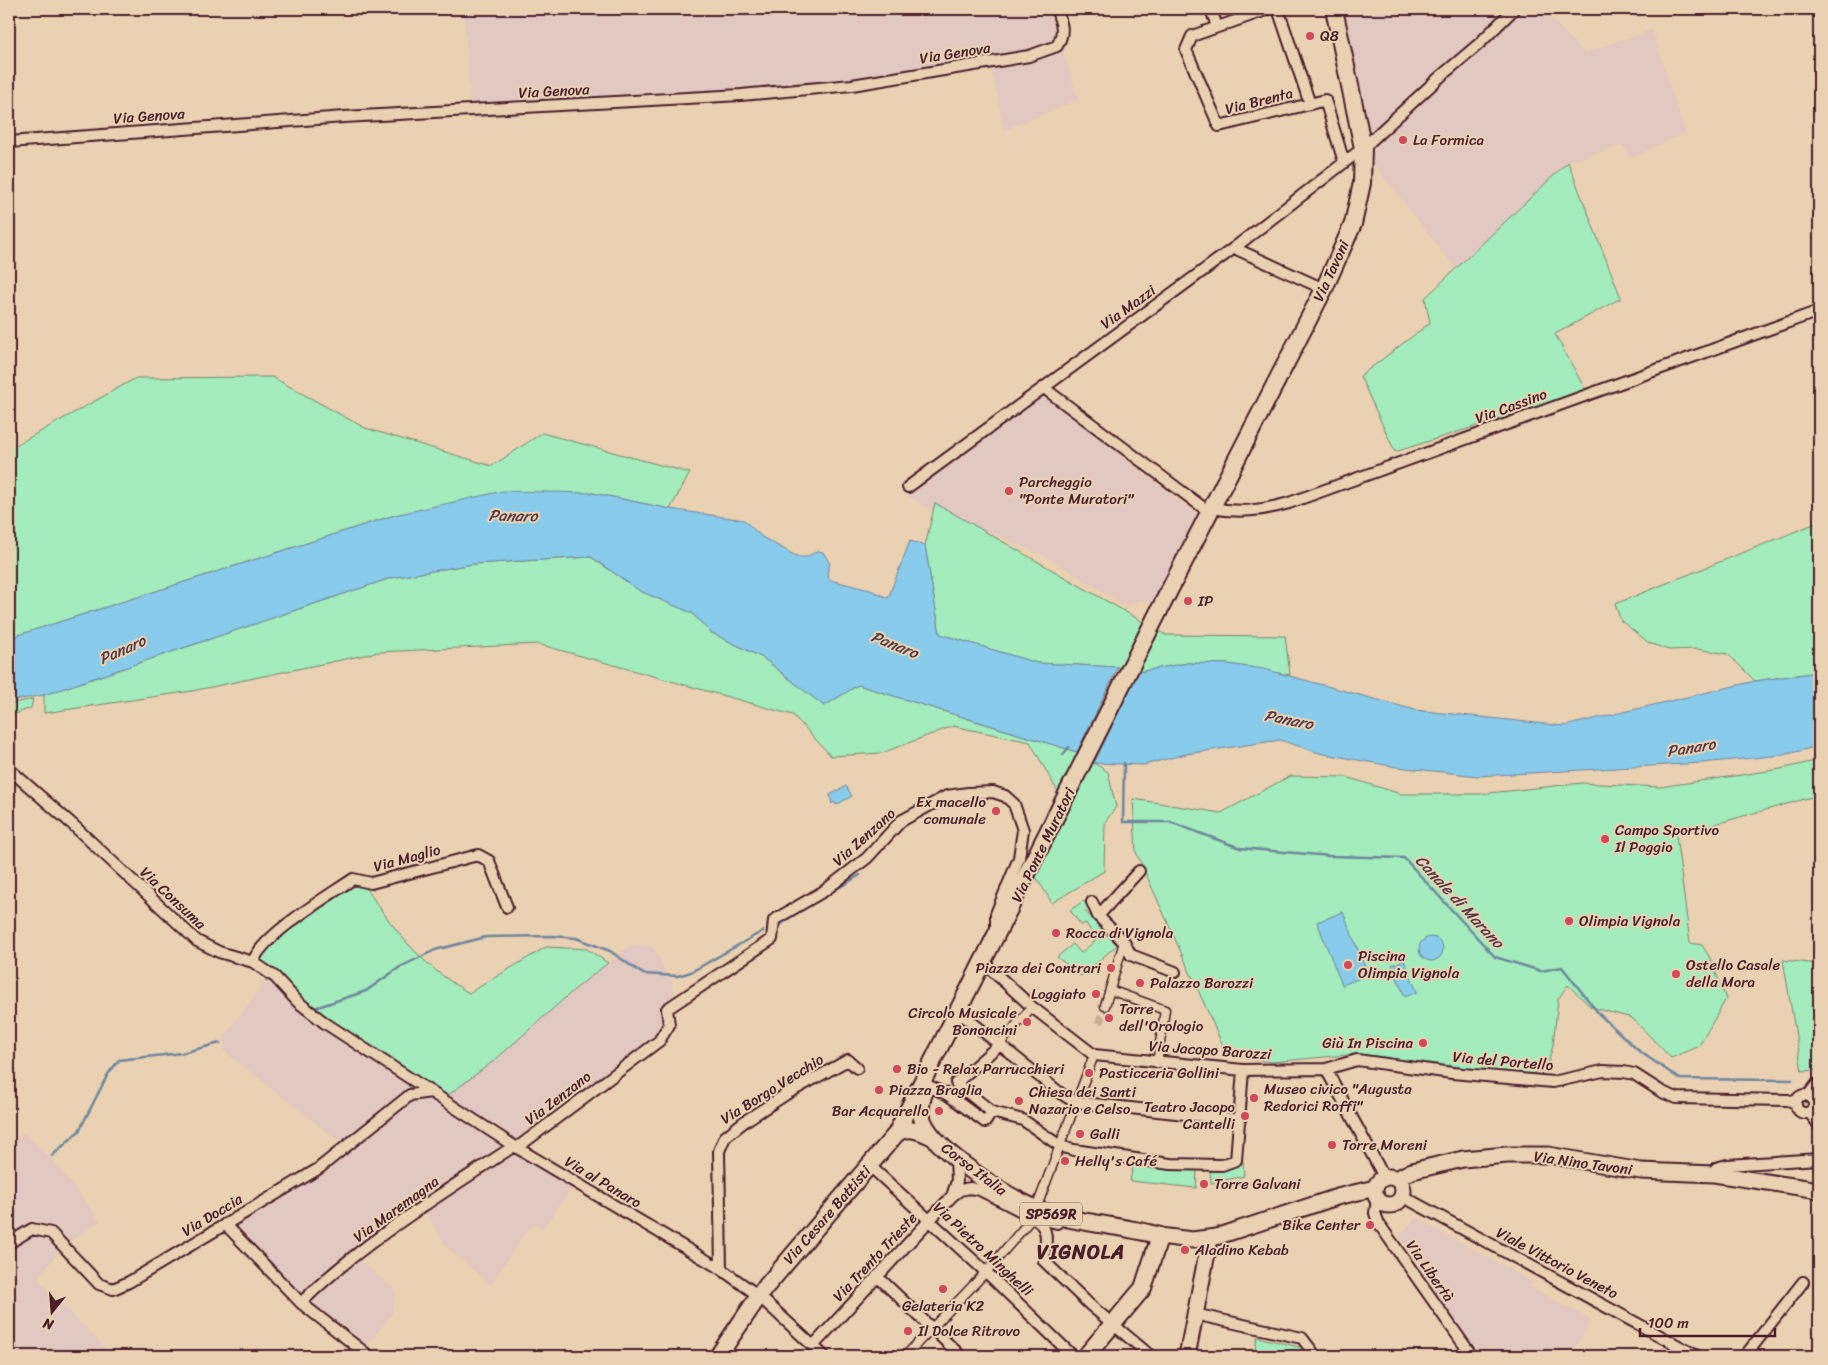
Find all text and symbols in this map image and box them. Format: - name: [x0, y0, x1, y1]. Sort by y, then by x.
- place label: Q8: [1320, 23, 1339, 49]
- marker: Q8: [1304, 30, 1316, 42]
- street label: Via Genova: [918, 35, 993, 71]
- street label: Via Genova: [518, 76, 591, 106]
- street label: Via Brenta: [1222, 80, 1296, 122]
- street label: Via Genova: [113, 101, 186, 131]
- place label: La Formica: [1413, 127, 1484, 153]
- marker: La Formica: [1397, 134, 1409, 146]
- street label: Via Tavoni: [1305, 235, 1357, 306]
- street label: Via Mazzi: [1095, 277, 1162, 336]
- street label: Via Cassino: [1471, 381, 1551, 431]
- place label: Parcheggio "Ponte Muratori": [1019, 469, 1134, 512]
- marker: Parcheggio "Ponte Muratori": [1003, 485, 1015, 497]
- water label: Panaro: [488, 501, 539, 530]
- place label: IP: [1197, 588, 1213, 614]
- marker: IP: [1182, 595, 1194, 607]
- water label: Panaro: [867, 622, 924, 667]
- water label: Panaro: [94, 626, 151, 673]
- water label: Panaro: [1262, 701, 1317, 739]
- water label: Panaro: [1665, 729, 1719, 766]
- street label: Via Ponte Muratori: [1004, 782, 1083, 907]
- place label: Ex macello comunale: [916, 789, 987, 832]
- street label: Via Zenzano: [826, 801, 902, 873]
- marker: Ex macello comunale: [990, 805, 1002, 817]
- place label: Campo Sportivo Il Poggio: [1614, 817, 1719, 860]
- marker: Campo Sportivo Il Poggio: [1599, 833, 1611, 845]
- street label: Via Maglio: [371, 836, 444, 879]
- water label: Canale di Marano: [1408, 847, 1513, 957]
- street label: Via Consuma: [134, 860, 213, 936]
- place label: Olimpia Vignola: [1579, 908, 1681, 934]
- marker: Olimpia Vignola: [1563, 915, 1575, 927]
- place label: Rocca di Vignola: [1066, 920, 1174, 946]
- marker: Rocca di Vignola: [1050, 927, 1062, 939]
- place label: Piscina Olimpia Vignola: [1358, 943, 1460, 986]
- place label: Ostello Casale della Mora: [1686, 952, 1781, 995]
- place label: Piazza dei Contrari: [975, 955, 1102, 981]
- marker: Piscina Olimpia Vignola: [1342, 959, 1354, 971]
- marker: Piazza dei Contrari: [1105, 962, 1117, 974]
- marker: Ostello Casale della Mora: [1670, 968, 1682, 980]
- place label: Palazzo Barozzi: [1150, 970, 1254, 996]
- marker: Palazzo Barozzi: [1134, 977, 1146, 989]
- place label: Loggiato: [1031, 981, 1086, 1007]
- marker: Loggiato: [1090, 988, 1102, 1000]
- place label: Torre dell'Orologio: [1119, 996, 1204, 1039]
- place label: Circolo Musicale Bononcini: [908, 1000, 1018, 1043]
- marker: Torre dell'Orologio: [1103, 1012, 1115, 1024]
- marker: Circolo Musicale Bononcini: [1021, 1016, 1033, 1028]
- place label: Giù In Piscina: [1322, 1030, 1413, 1056]
- street label: Via Jacopo Barozzi: [1148, 1033, 1273, 1067]
- marker: Giù In Piscina: [1417, 1037, 1429, 1049]
- street label: Via del Portello: [1452, 1044, 1555, 1078]
- street label: Via Borgo Vecchio: [715, 1047, 829, 1131]
- place label: Bio - Relax Parrucchieri: [907, 1056, 1065, 1082]
- place label: Pasticceria Gollini: [1099, 1060, 1220, 1086]
- marker: Bio - Relax Parrucchieri: [891, 1063, 903, 1075]
- street label: Via Zenzano: [519, 1064, 597, 1132]
- marker: Pasticceria Gollini: [1083, 1067, 1095, 1079]
- place label: Museo civico "Augusta Redorici Roffi": [1264, 1076, 1412, 1119]
- place label: Piazza Braglia: [889, 1077, 983, 1103]
- place label: Chiesa dei Santi Nazario e Celso: [1029, 1079, 1137, 1122]
- marker: Piazza Braglia: [873, 1084, 885, 1096]
- marker: Museo civico "Augusta Redorici Roffi": [1248, 1092, 1260, 1104]
- place label: Teatro Jacopo Cantelli: [1144, 1094, 1236, 1137]
- marker: Chiesa dei Santi Nazario e Celso: [1013, 1095, 1025, 1107]
- place label: Bar Acquarello: [832, 1098, 929, 1124]
- marker: Bar Acquarello: [933, 1105, 945, 1117]
- marker: Teatro Jacopo Cantelli: [1239, 1110, 1251, 1122]
- place label: Galli: [1090, 1121, 1120, 1147]
- marker: Galli: [1074, 1128, 1086, 1140]
- place label: Torre Moreni: [1342, 1132, 1428, 1158]
- street label: Corso Italia: [935, 1135, 1013, 1203]
- marker: Torre Moreni: [1326, 1139, 1338, 1151]
- street label: Via Nino Tavoni: [1532, 1143, 1635, 1183]
- place label: Helly's Café: [1075, 1148, 1157, 1174]
- street label: Via al Panaro: [559, 1149, 647, 1216]
- marker: Helly's Café: [1059, 1155, 1071, 1167]
- street label: Via Cesare Battisti: [776, 1159, 878, 1270]
- street label: Via Maremagna: [348, 1169, 445, 1249]
- place label: Torre Galvani: [1214, 1171, 1301, 1197]
- marker: Torre Galvani: [1198, 1178, 1210, 1190]
- street label: Via Doccia: [176, 1186, 248, 1244]
- street label: Via Pietro Minghelli: [927, 1195, 1040, 1303]
- road number: SP569R: [1020, 1202, 1082, 1226]
- street label: Via Trento Trieste: [826, 1206, 924, 1308]
- place label: Bike Center: [1282, 1212, 1361, 1238]
- marker: Bike Center: [1364, 1219, 1376, 1231]
- street label: Viale Vittorio Veneto: [1491, 1220, 1623, 1306]
- street label: Via Libertà: [1399, 1234, 1461, 1308]
- district label: VIGNOLA: [1037, 1235, 1125, 1270]
- place label: Aladino Kebab: [1194, 1237, 1289, 1263]
- marker: Aladino Kebab: [1179, 1244, 1191, 1256]
- marker: Gelateria K2: [937, 1283, 949, 1295]
- north arrow: [28, 1288, 78, 1338]
- place label: Gelateria K2: [902, 1293, 984, 1319]
- scale bar: [1640, 1305, 1776, 1337]
- text: N: [40, 1310, 58, 1338]
- text: 100 m: [1648, 1310, 1689, 1336]
- place label: Il Dolce Ritrovo: [917, 1318, 1021, 1344]
- marker: Il Dolce Ritrovo: [902, 1325, 914, 1337]

